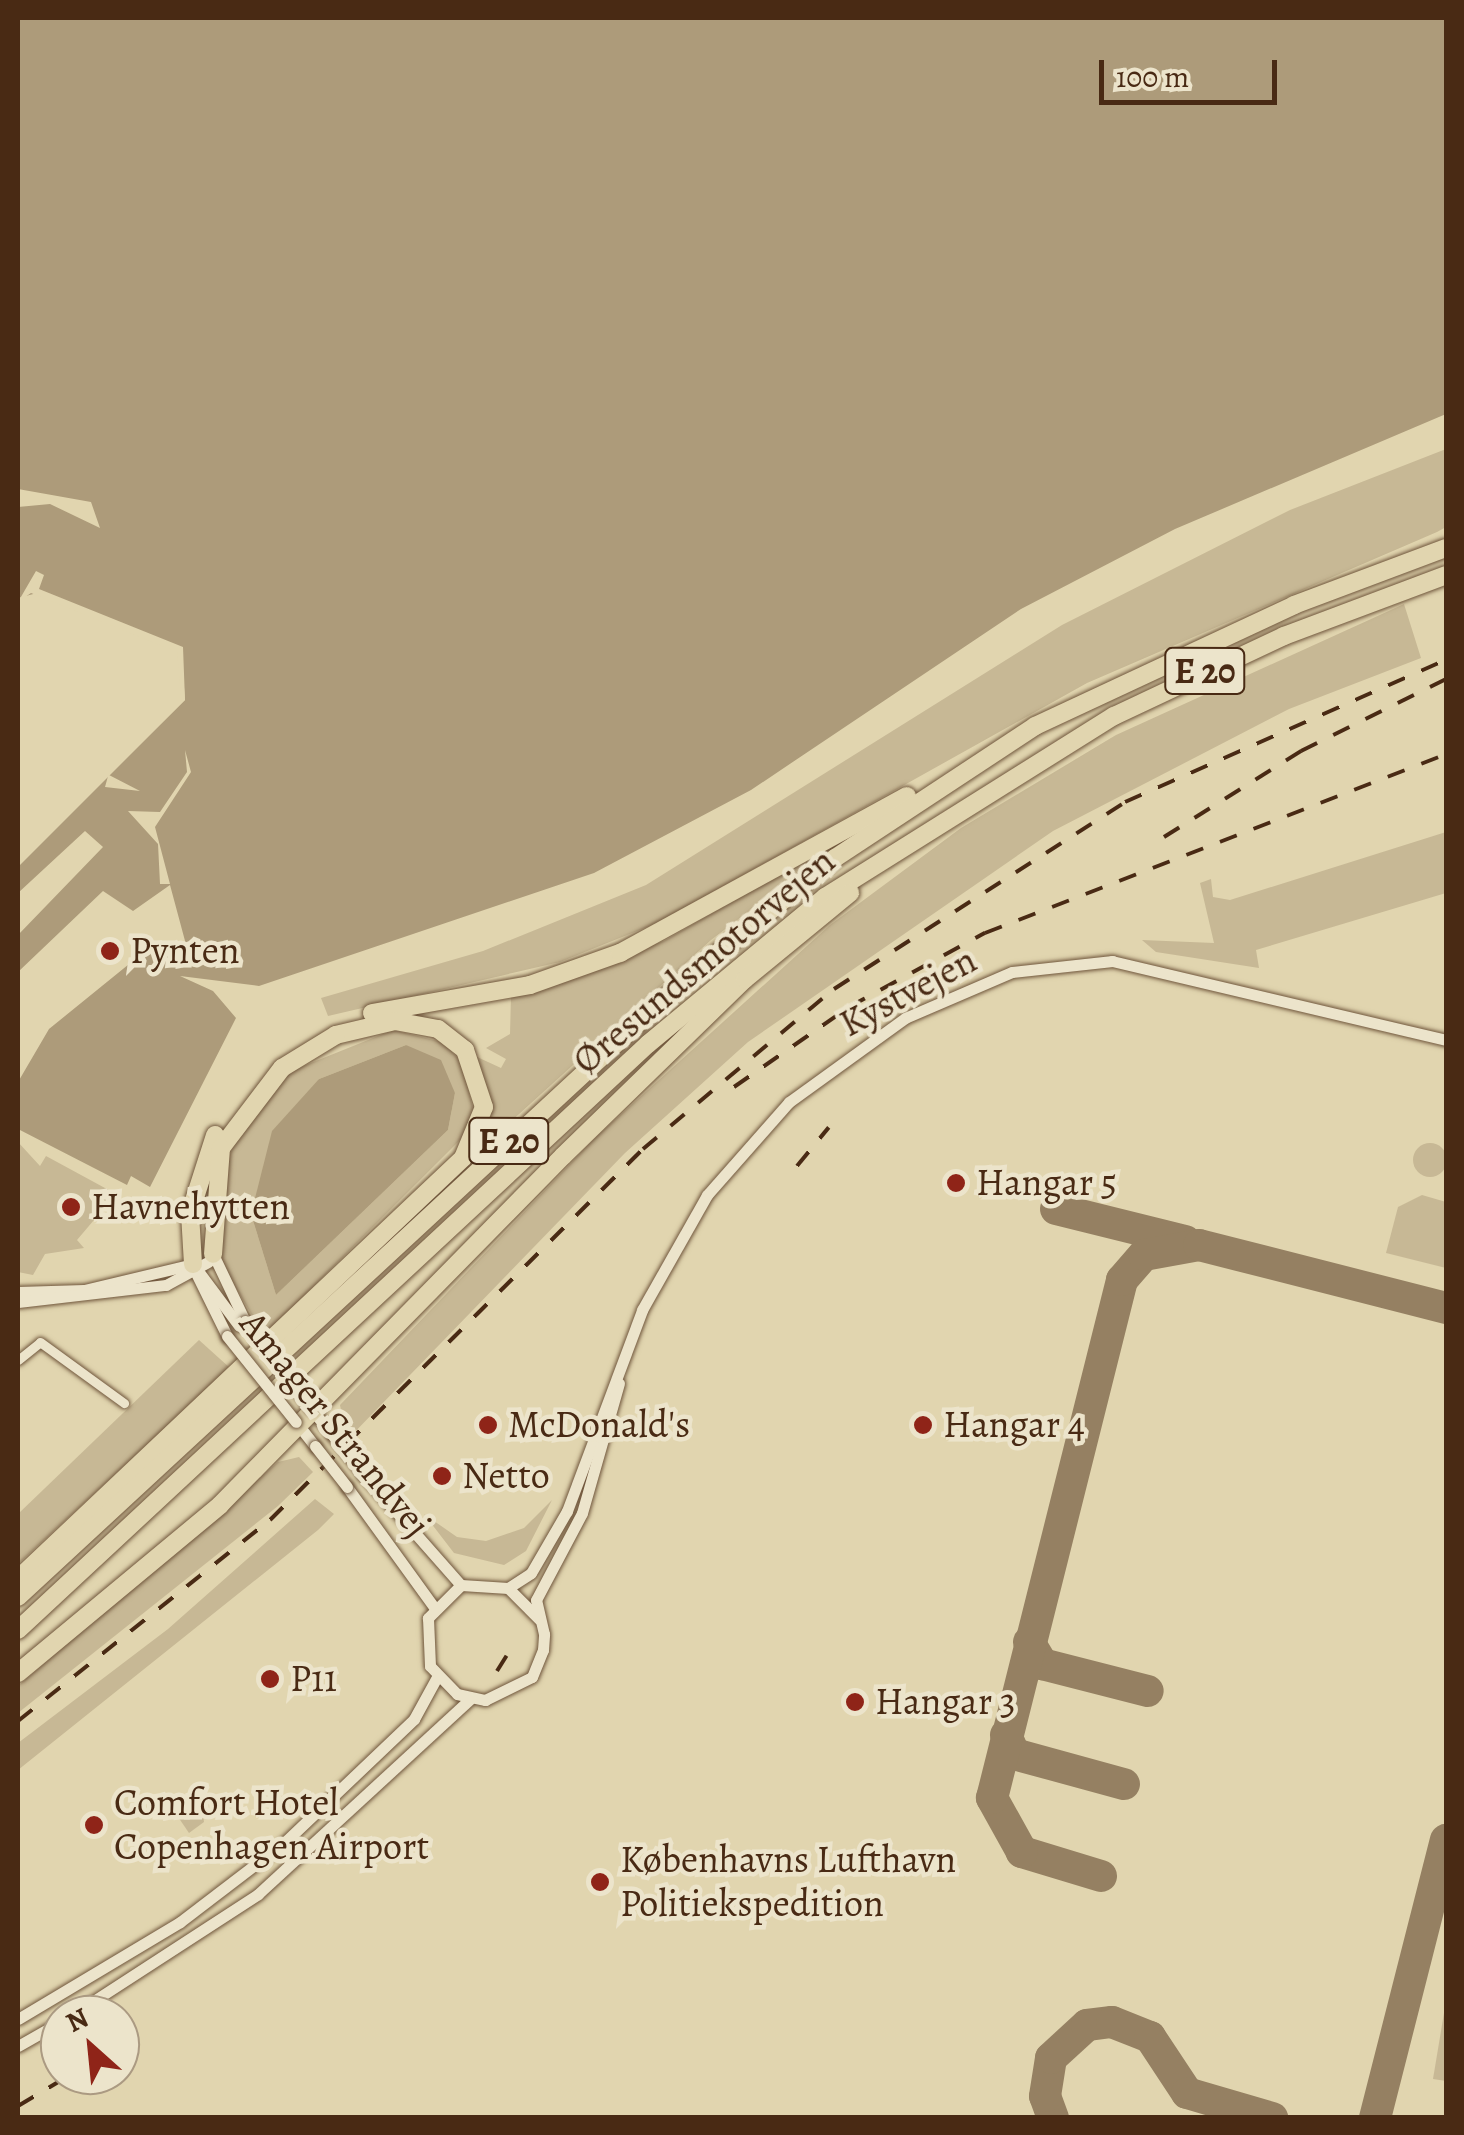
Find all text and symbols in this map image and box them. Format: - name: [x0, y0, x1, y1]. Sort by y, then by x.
- scale bar: [1104, 40, 1282, 102]
- text: 100 m: [1116, 57, 1189, 97]
- road number: E 20: [1162, 641, 1248, 701]
- street label: Øresundsmotorvejen: [564, 838, 844, 1084]
- place label: Pynten: [130, 928, 239, 974]
- street label: Kystvejen: [832, 937, 984, 1047]
- marker: Pynten: [99, 940, 121, 962]
- road number: E 20: [466, 1111, 552, 1171]
- place label: Hangar 5: [976, 1160, 1117, 1206]
- marker: Hangar 5: [945, 1172, 967, 1194]
- place label: Havnehytten: [91, 1184, 290, 1230]
- marker: Havnehytten: [60, 1196, 82, 1218]
- street label: Amager Strandvej: [230, 1302, 440, 1546]
- place label: McDonald's: [508, 1402, 690, 1448]
- place label: Hangar 4: [943, 1402, 1085, 1448]
- marker: McDonald's: [477, 1414, 499, 1436]
- marker: Hangar 4: [912, 1414, 934, 1436]
- place label: Netto: [462, 1453, 550, 1499]
- marker: Netto: [431, 1465, 453, 1487]
- place label: P11: [290, 1656, 337, 1702]
- marker: P11: [259, 1668, 281, 1690]
- place label: Hangar 3: [875, 1679, 1016, 1725]
- marker: Hangar 3: [844, 1691, 866, 1713]
- place label: Comfort Hotel Copenhagen Airport: [114, 1780, 429, 1870]
- marker: Comfort Hotel Copenhagen Airport: [83, 1814, 105, 1836]
- place label: Københavns Lufthavn Politiekspedition: [620, 1837, 956, 1926]
- marker: Københavns Lufthavn Politiekspedition: [589, 1871, 611, 1893]
- north arrow: [40, 1995, 140, 2095]
- text: N: [60, 1998, 95, 2042]

